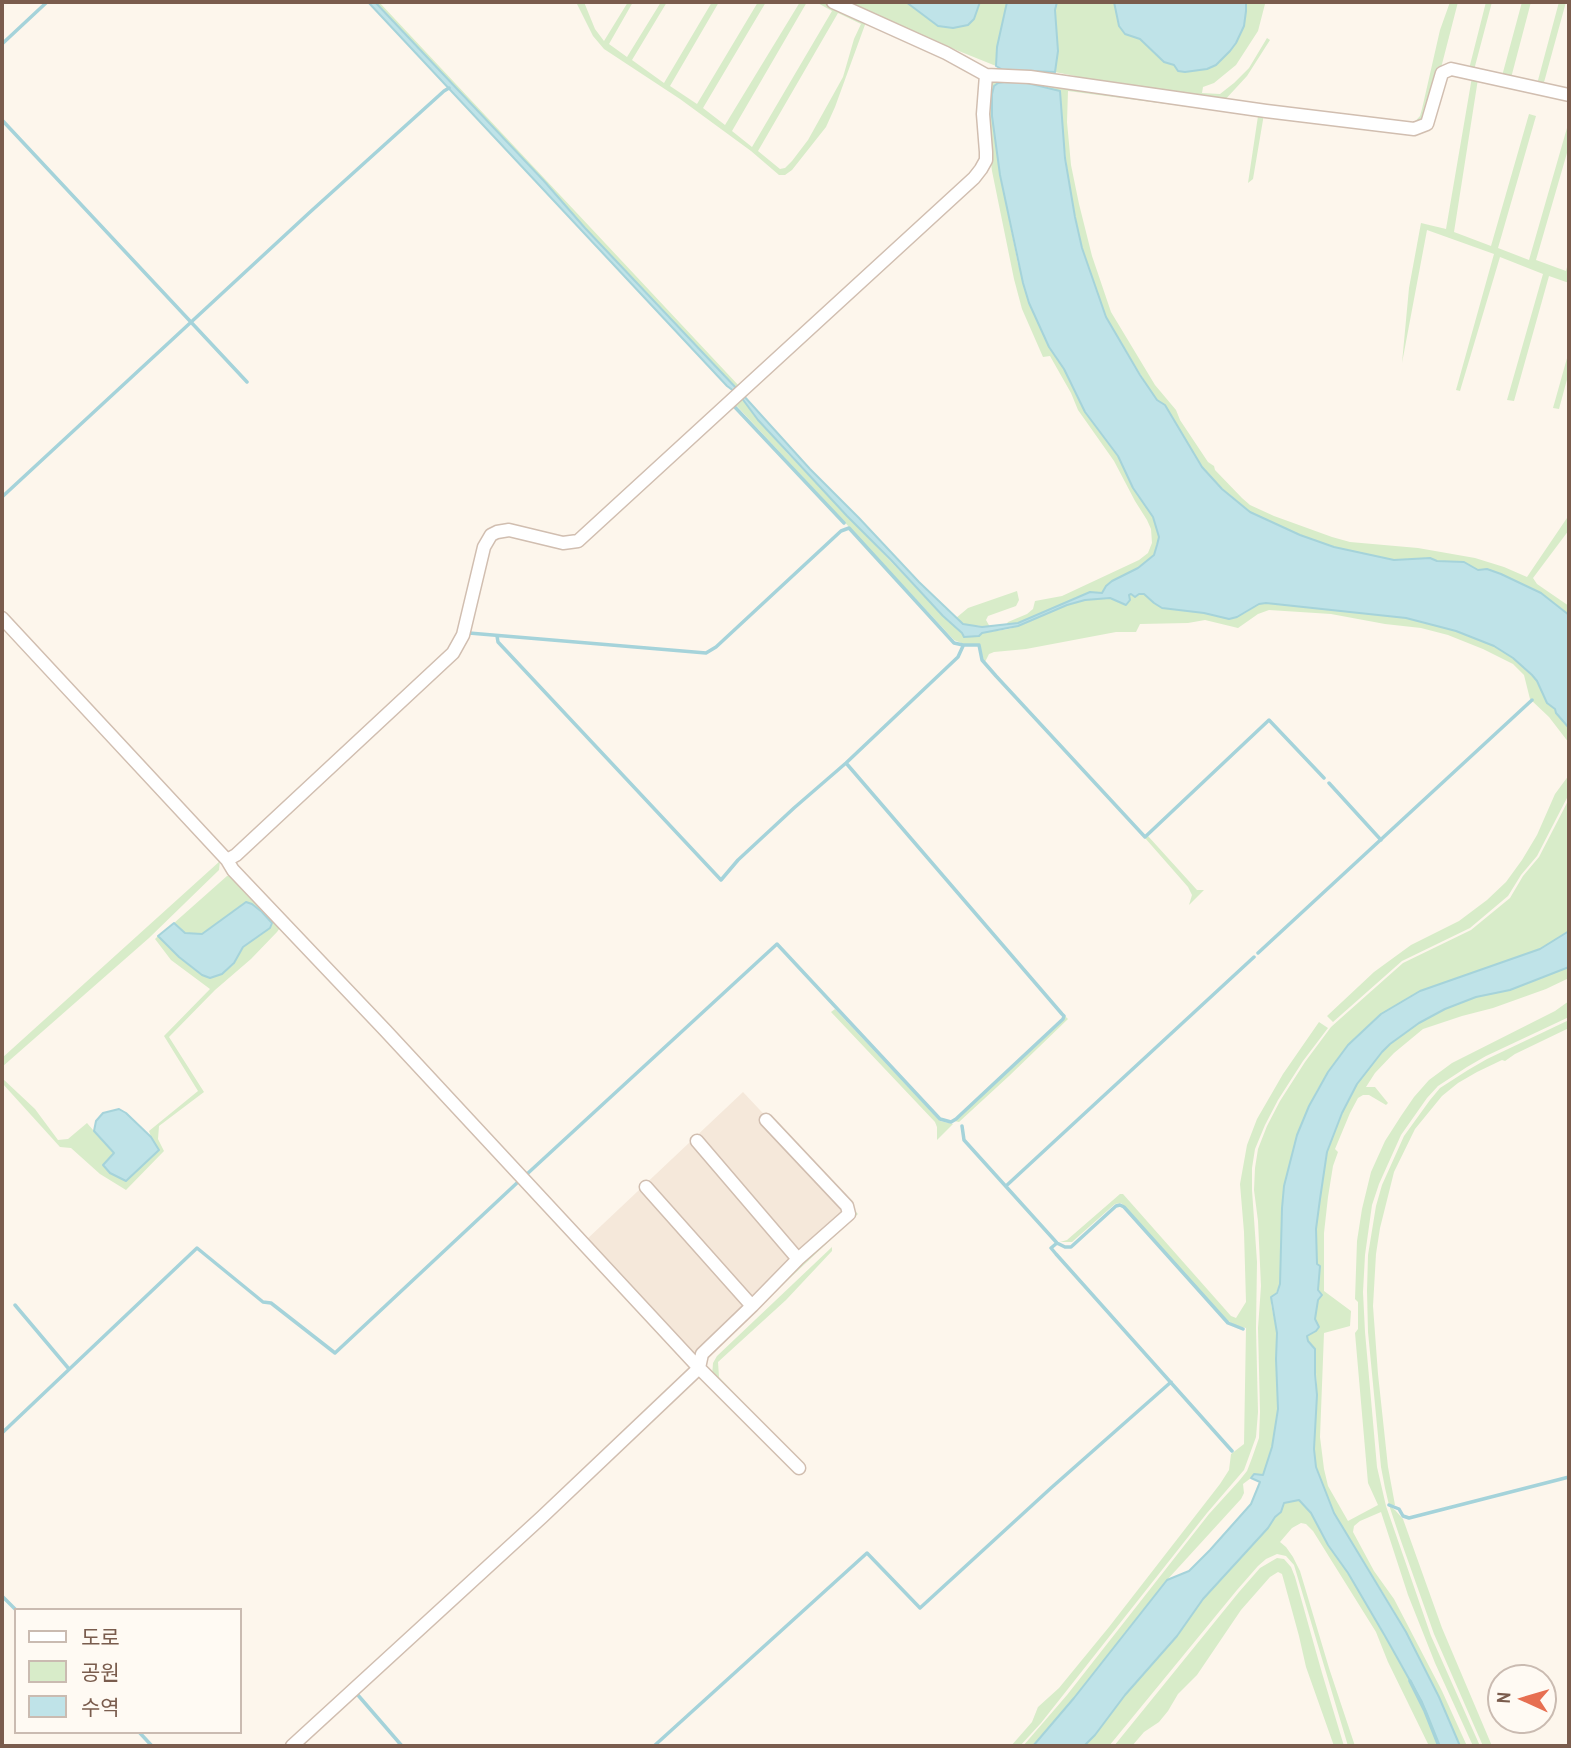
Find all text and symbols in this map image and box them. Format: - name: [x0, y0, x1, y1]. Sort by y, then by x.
- legend: [14, 1608, 242, 1734]
- text: 도로: [81, 1623, 120, 1652]
- text: 공원: [81, 1658, 120, 1687]
- north arrow: [1487, 1664, 1557, 1734]
- text: N: [1490, 1691, 1516, 1704]
- text: 수역: [81, 1693, 120, 1722]

